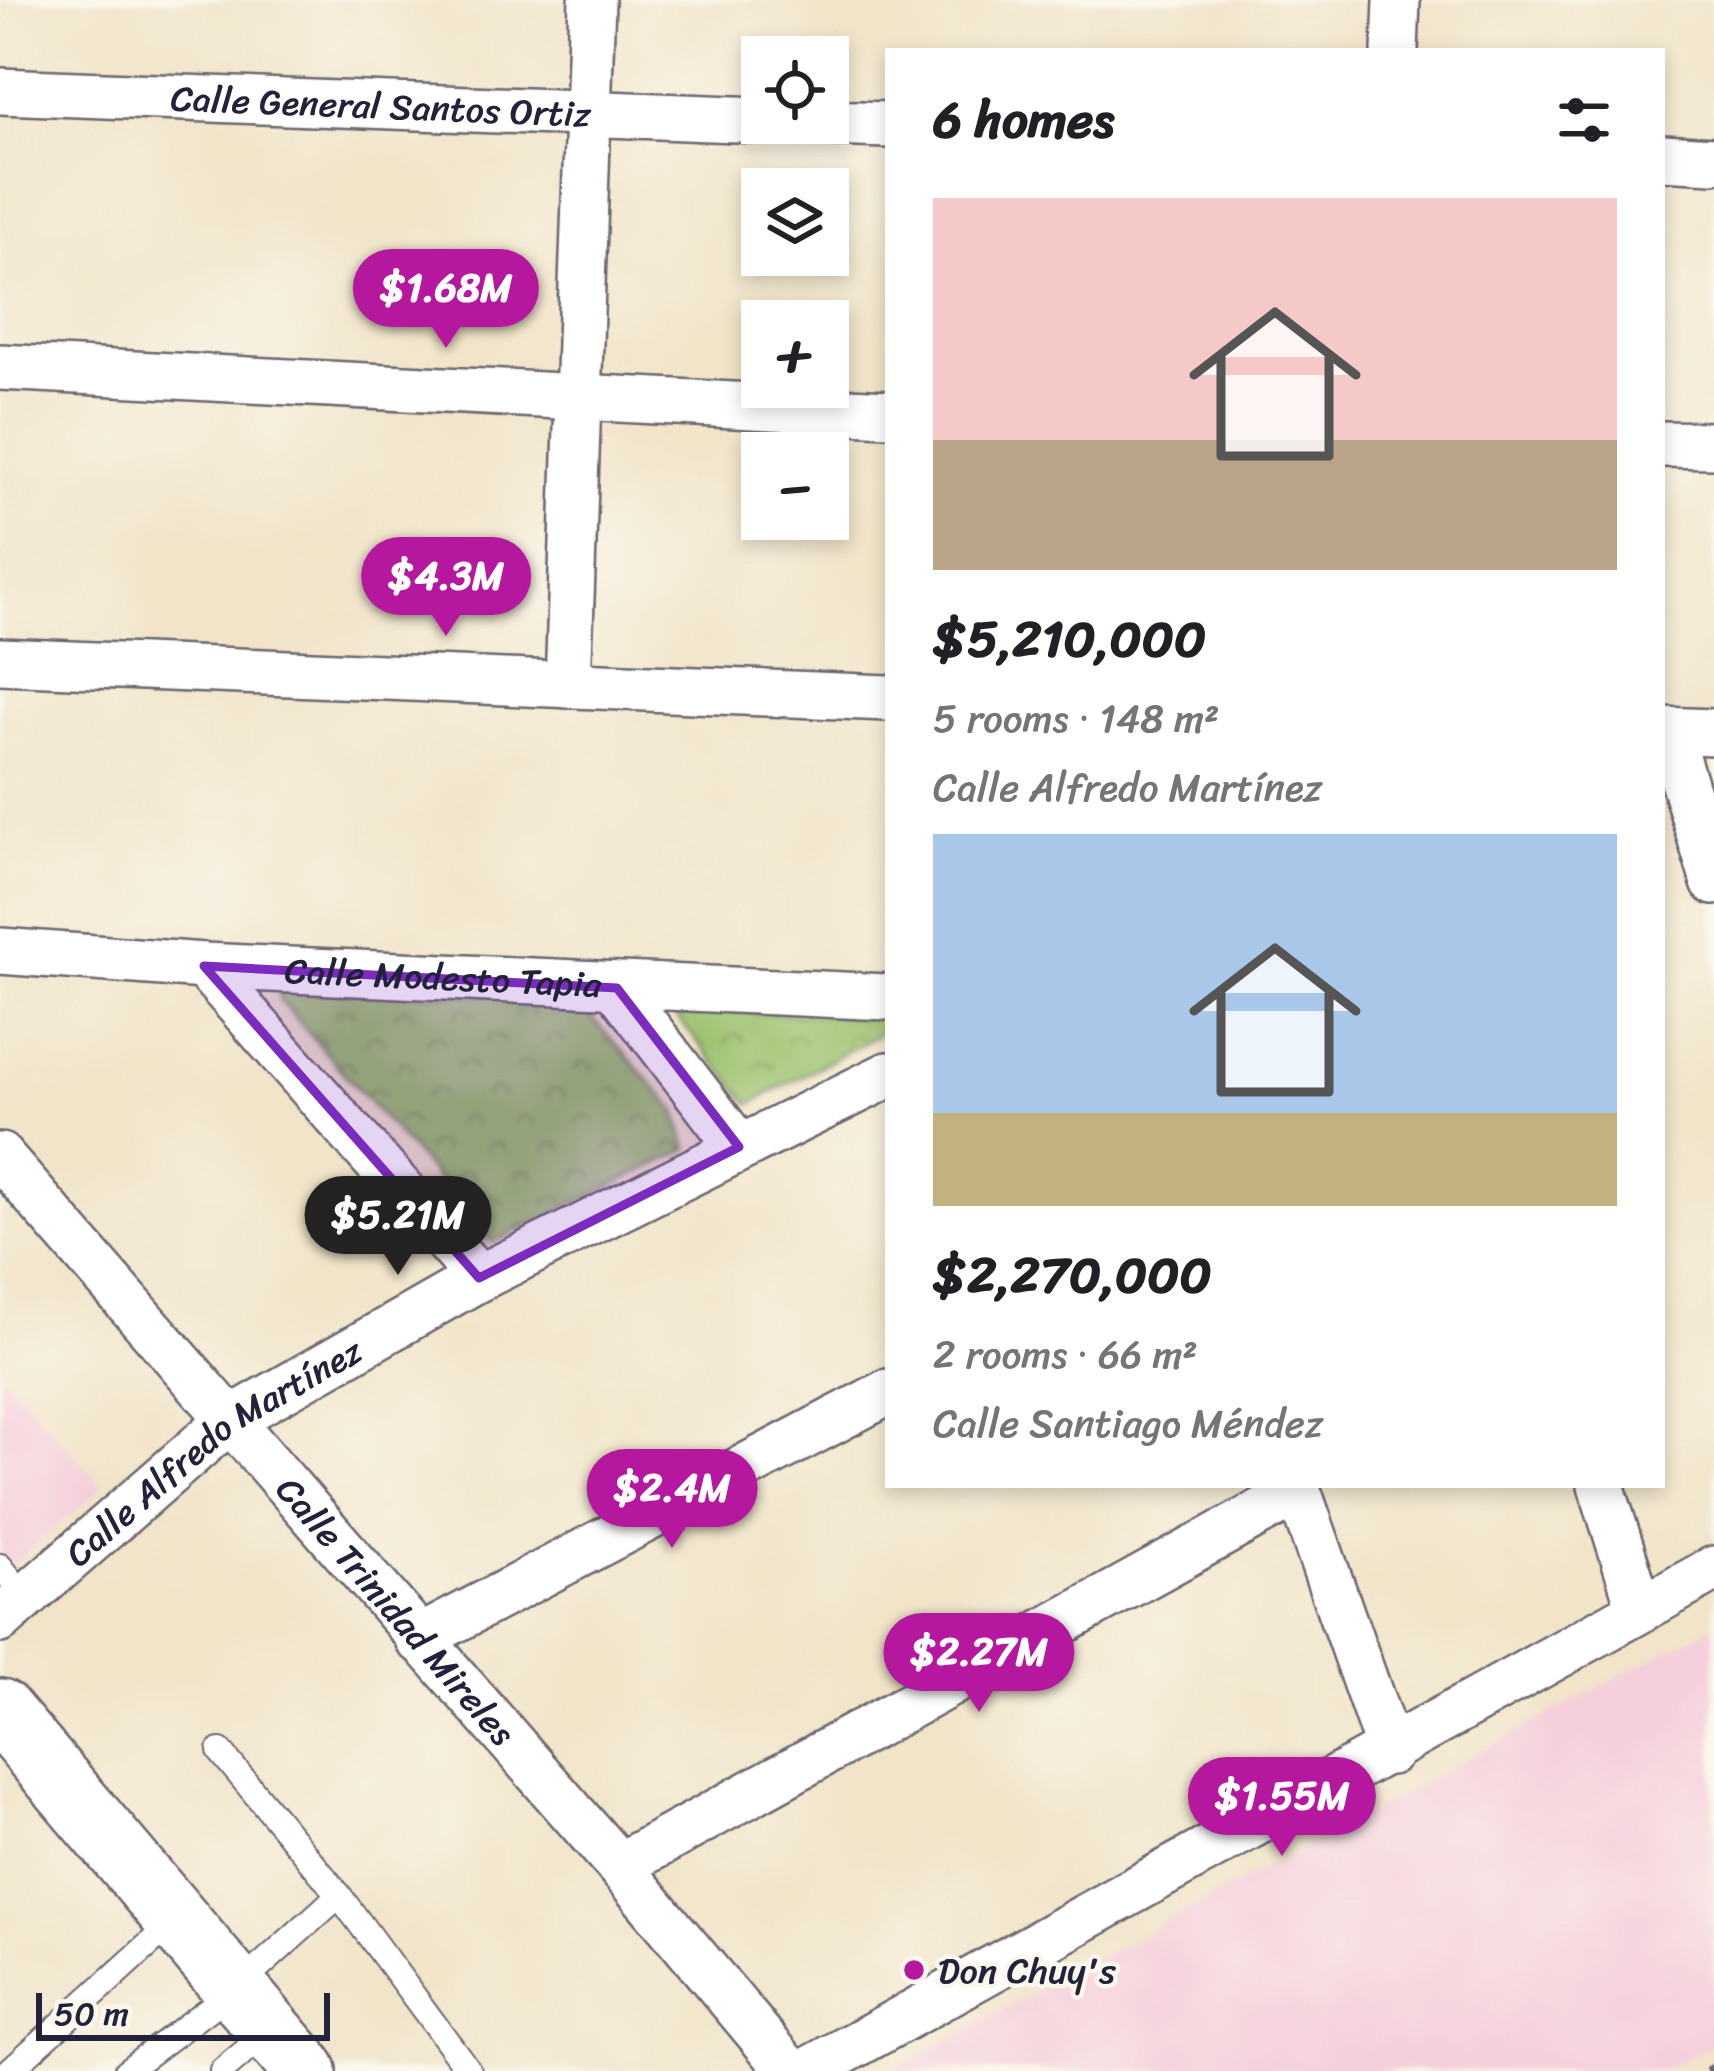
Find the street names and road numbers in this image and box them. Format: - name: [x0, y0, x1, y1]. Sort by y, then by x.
- street label: Calle General Santos Ortiz: [169, 67, 593, 146]
- street label: Calle Modesto Tapia: [283, 939, 604, 1017]
- street label: Calle Alfredo Martínez: [50, 1319, 376, 1584]
- street label: Calle Trinidad Mireles: [259, 1461, 532, 1761]

